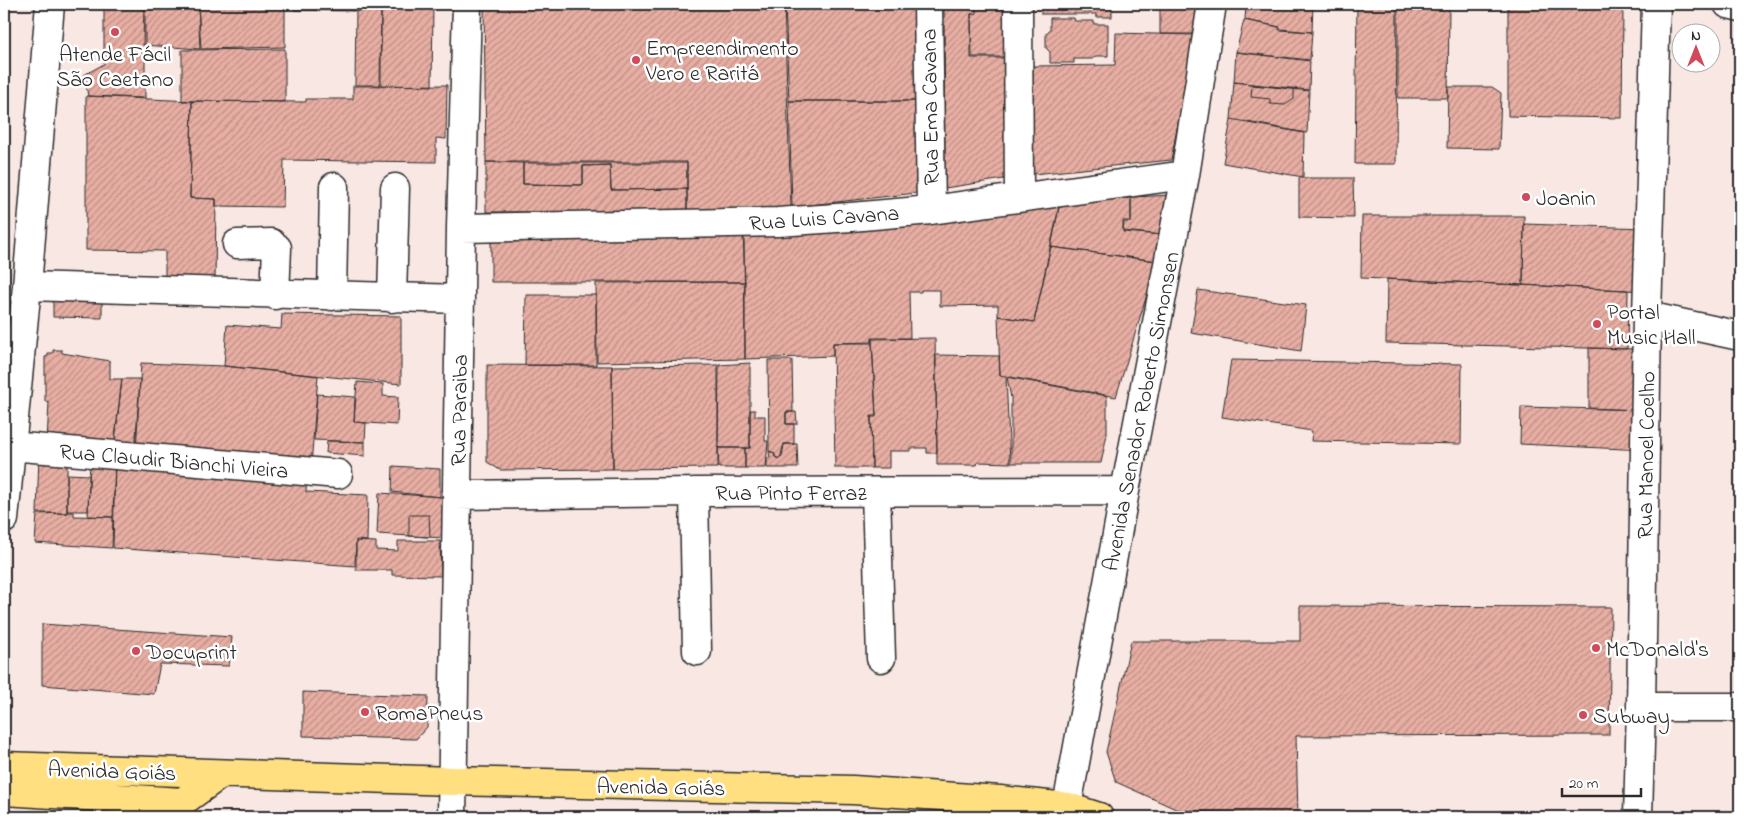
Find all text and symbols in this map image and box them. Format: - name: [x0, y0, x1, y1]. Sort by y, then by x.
- north arrow: [1672, 22, 1722, 72]
- marker: Atende Fácil São Caetano: [109, 26, 121, 38]
- text: N: [1691, 26, 1701, 47]
- street label: Rua Ema Cavana: [915, 28, 949, 186]
- place label: Empreendimento Vero e Raritá: [645, 34, 799, 91]
- place label: Atende Fácil São Caetano: [56, 40, 174, 97]
- marker: Empreendimento Vero e Raritá: [630, 54, 642, 66]
- place label: Joanin: [1536, 184, 1596, 216]
- marker: Joanin: [1520, 191, 1532, 203]
- street label: Rua Luis Cavana: [748, 199, 900, 241]
- street label: Avenida Senador Roberto Simonsen: [1096, 249, 1190, 574]
- place label: Portal Music Hall: [1607, 298, 1695, 355]
- marker: Portal Music Hall: [1591, 318, 1603, 330]
- street label: Rua Paraiba: [444, 354, 478, 466]
- street label: Rua Manoel Coelho: [1631, 371, 1665, 539]
- street label: Rua Claudir Bianchi Vieira: [58, 437, 290, 489]
- street label: Rua Pinto Ferraz: [715, 479, 868, 511]
- place label: McDonald's: [1606, 635, 1709, 667]
- place label: Docuprint: [145, 638, 237, 670]
- marker: McDonald's: [1590, 642, 1602, 654]
- marker: Docuprint: [130, 645, 142, 657]
- place label: RomaPneus: [375, 699, 483, 731]
- place label: Subway: [1593, 702, 1670, 735]
- marker: RomaPneus: [359, 706, 371, 718]
- marker: Subway: [1577, 709, 1589, 721]
- street label: Avenida Goiás: [47, 755, 177, 791]
- scale bar: [1562, 766, 1640, 798]
- street label: Avenida Goiás: [596, 772, 726, 806]
- text: 20 m: [1569, 773, 1599, 795]

